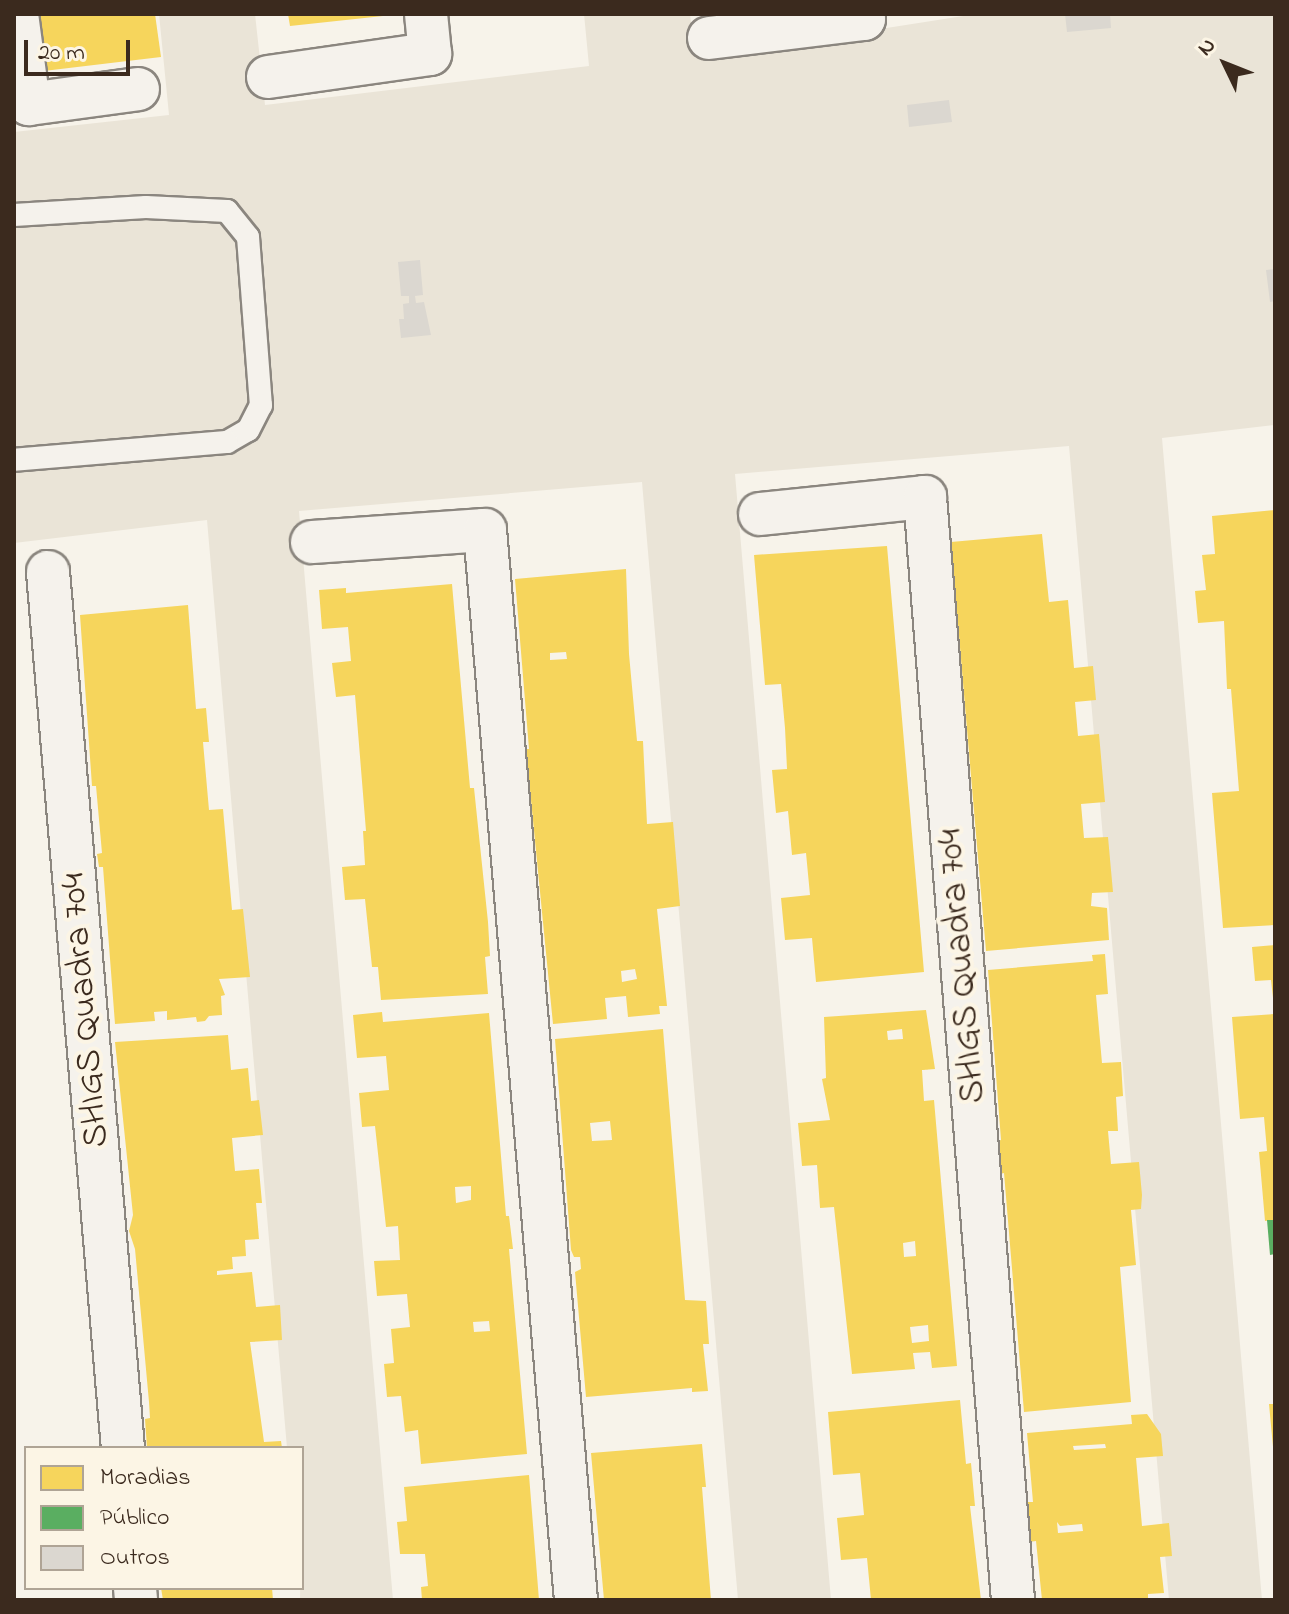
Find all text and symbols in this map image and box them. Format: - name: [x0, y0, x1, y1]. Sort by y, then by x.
- scale bar: [28, 24, 134, 74]
- north arrow: [1185, 24, 1265, 104]
- text: N: [1191, 31, 1224, 64]
- text: 20 m: [38, 36, 85, 71]
- street label: SHIGS Quadra 704: [929, 827, 997, 1105]
- street label: SHIGS Quadra 704: [52, 871, 120, 1149]
- legend: [24, 1446, 304, 1590]
- text: Moradias: [100, 1461, 190, 1496]
- text: Público: [100, 1501, 170, 1536]
- text: Outros: [100, 1541, 170, 1576]

